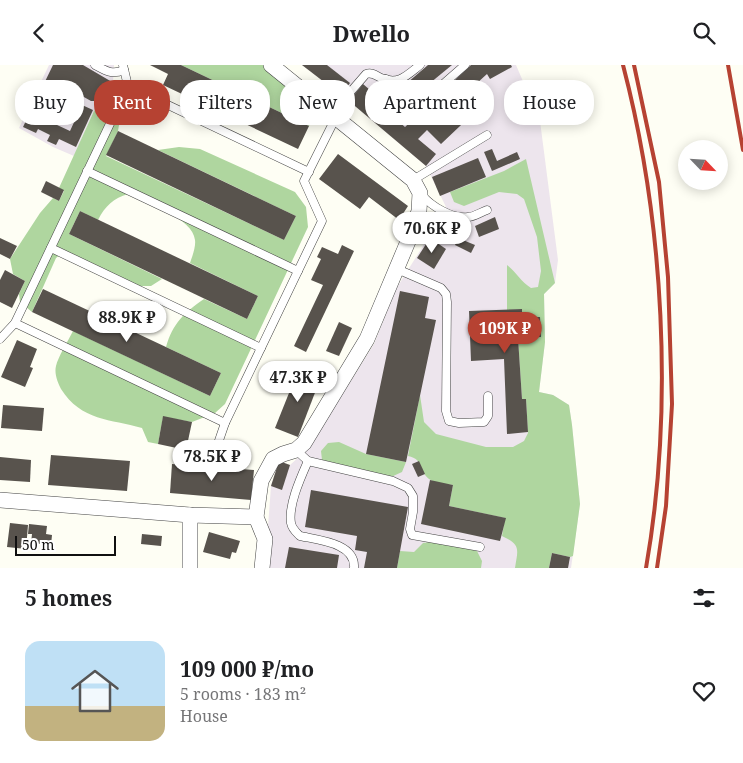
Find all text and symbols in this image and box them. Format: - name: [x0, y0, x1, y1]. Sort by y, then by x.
- text: Dwello: [333, 18, 410, 48]
- icon: back: [25, 19, 53, 47]
- icon: search: [690, 19, 718, 47]
- chip: Buy: [15, 80, 84, 125]
- chip: Rent: [94, 80, 170, 125]
- chip: Filters: [180, 80, 270, 125]
- chip: New: [280, 80, 355, 125]
- chip: Apartment: [365, 80, 494, 125]
- chip: House: [504, 80, 594, 125]
- north arrow: [678, 140, 728, 190]
- map controls: [678, 140, 728, 190]
- pin: 70.6K ₽: [386, 211, 478, 254]
- text: 70.6K ₽: [403, 217, 461, 239]
- pin: 88.9K ₽: [81, 301, 173, 343]
- text: 88.9K ₽: [98, 306, 156, 328]
- pin: 109K ₽: [464, 311, 546, 354]
- text: 109K ₽: [479, 317, 531, 339]
- pin: 47.3K ₽: [252, 361, 344, 403]
- text: 47.3K ₽: [269, 366, 327, 388]
- pin: 78.5K ₽: [166, 439, 258, 482]
- text: 78.5K ₽: [183, 445, 241, 467]
- scale bar: [15, 533, 116, 556]
- text: 50 m: [22, 535, 55, 554]
- text: 5 homes: [25, 584, 112, 612]
- icon: filters: [690, 584, 718, 612]
- text: 109 000 ₽/mo: [180, 655, 314, 683]
- icon: home: [65, 661, 125, 721]
- icon: heart: [690, 677, 718, 705]
- text: 5 rooms · 183 m²: [180, 683, 306, 705]
- text: House: [180, 705, 228, 727]

